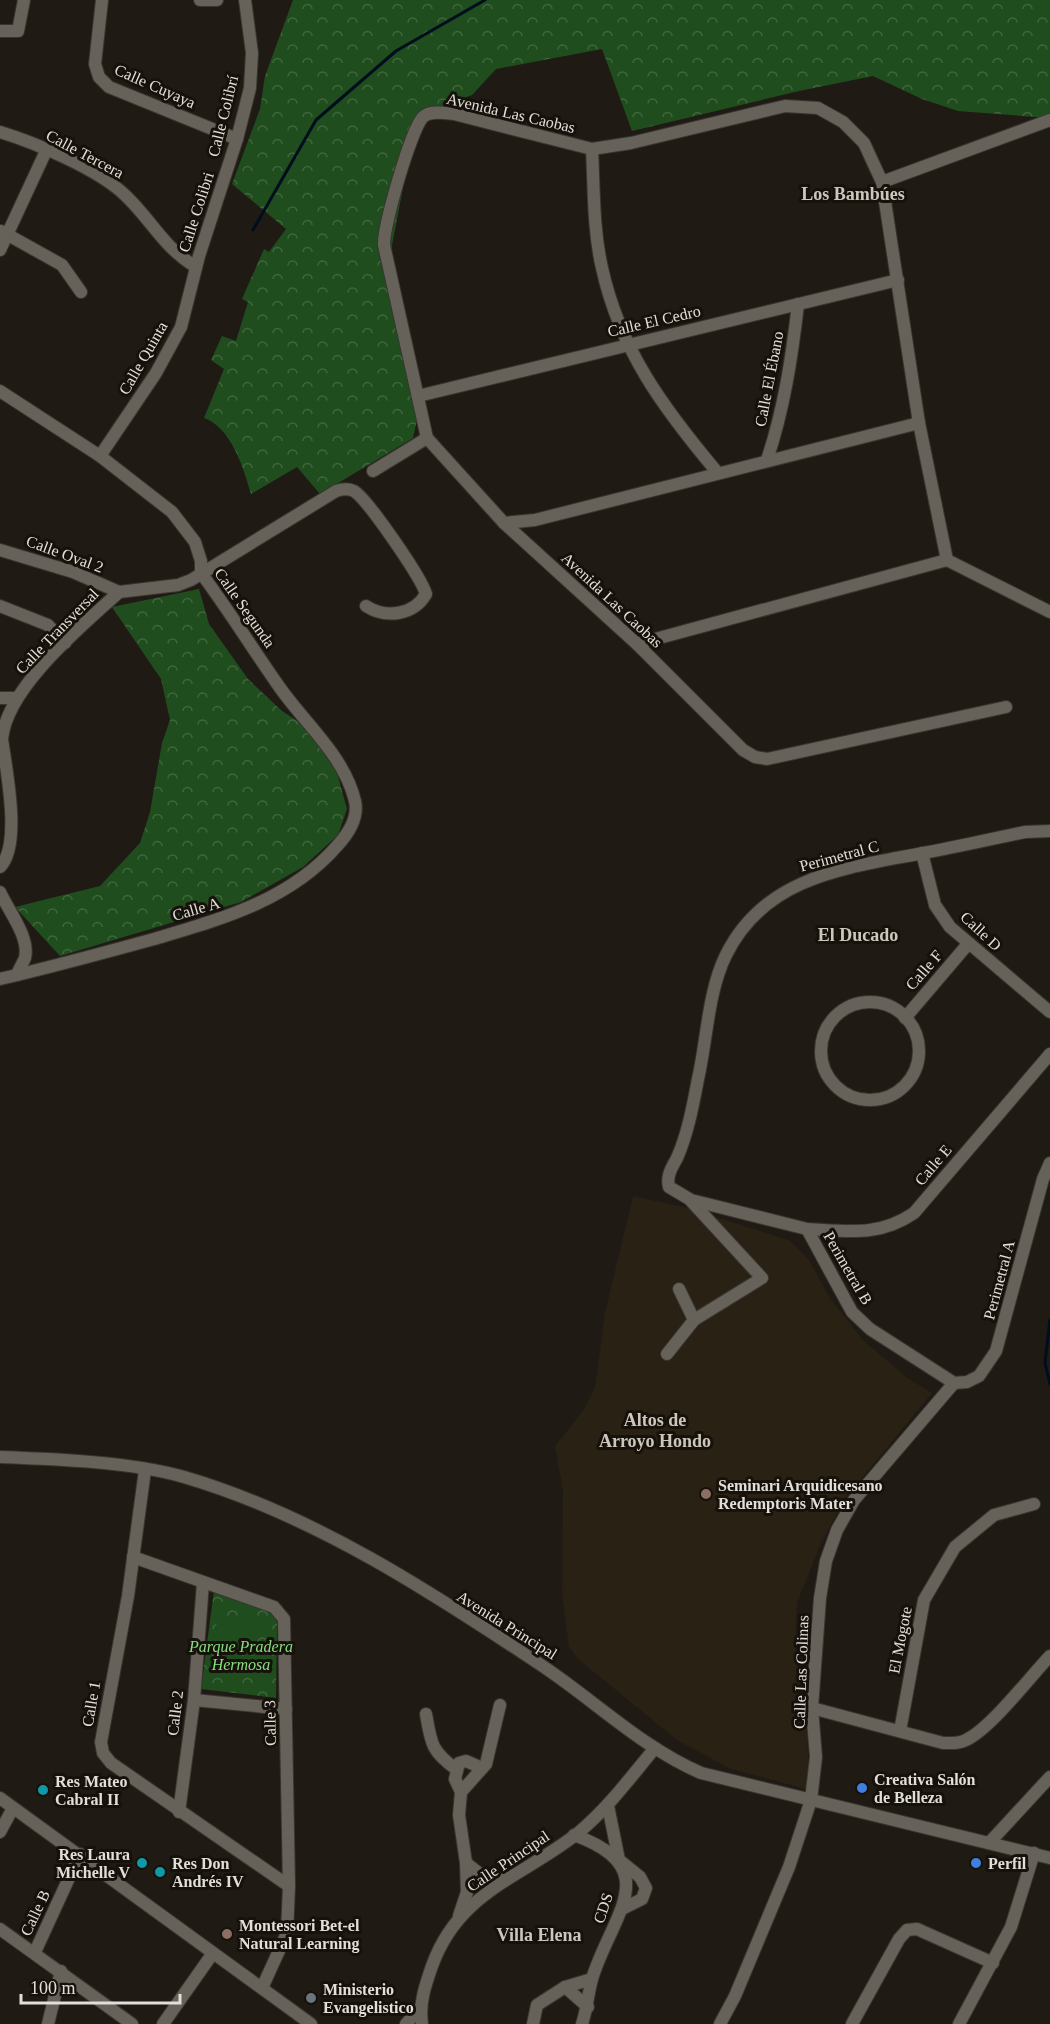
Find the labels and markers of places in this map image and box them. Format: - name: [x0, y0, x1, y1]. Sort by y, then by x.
- place label: Seminari Arquidicesano Redemptoris Mater: [718, 1477, 883, 1513]
- marker: Seminari Arquidicesano Redemptoris Mater: [699, 1487, 713, 1501]
- place label: Creativa Salón de Belleza: [874, 1771, 976, 1806]
- place label: Res Mateo Cabral II: [55, 1773, 127, 1808]
- marker: Creativa Salón de Belleza: [855, 1781, 869, 1795]
- marker: Res Mateo Cabral II: [36, 1783, 50, 1797]
- place label: Res Laura Michelle V: [56, 1846, 130, 1881]
- place label: Res Don Andrés IV: [172, 1855, 244, 1890]
- place label: Perfil: [988, 1855, 1027, 1872]
- marker: Res Laura Michelle V: [135, 1856, 149, 1870]
- marker: Perfil: [969, 1856, 983, 1870]
- marker: Res Don Andrés IV: [153, 1865, 167, 1879]
- place label: Montessori Bet-el Natural Learning: [239, 1917, 360, 1953]
- marker: Montessori Bet-el Natural Learning: [220, 1927, 234, 1941]
- place label: Ministerio Evangelistico: [323, 1981, 414, 2017]
- marker: Ministerio Evangelistico: [304, 1991, 318, 2005]

